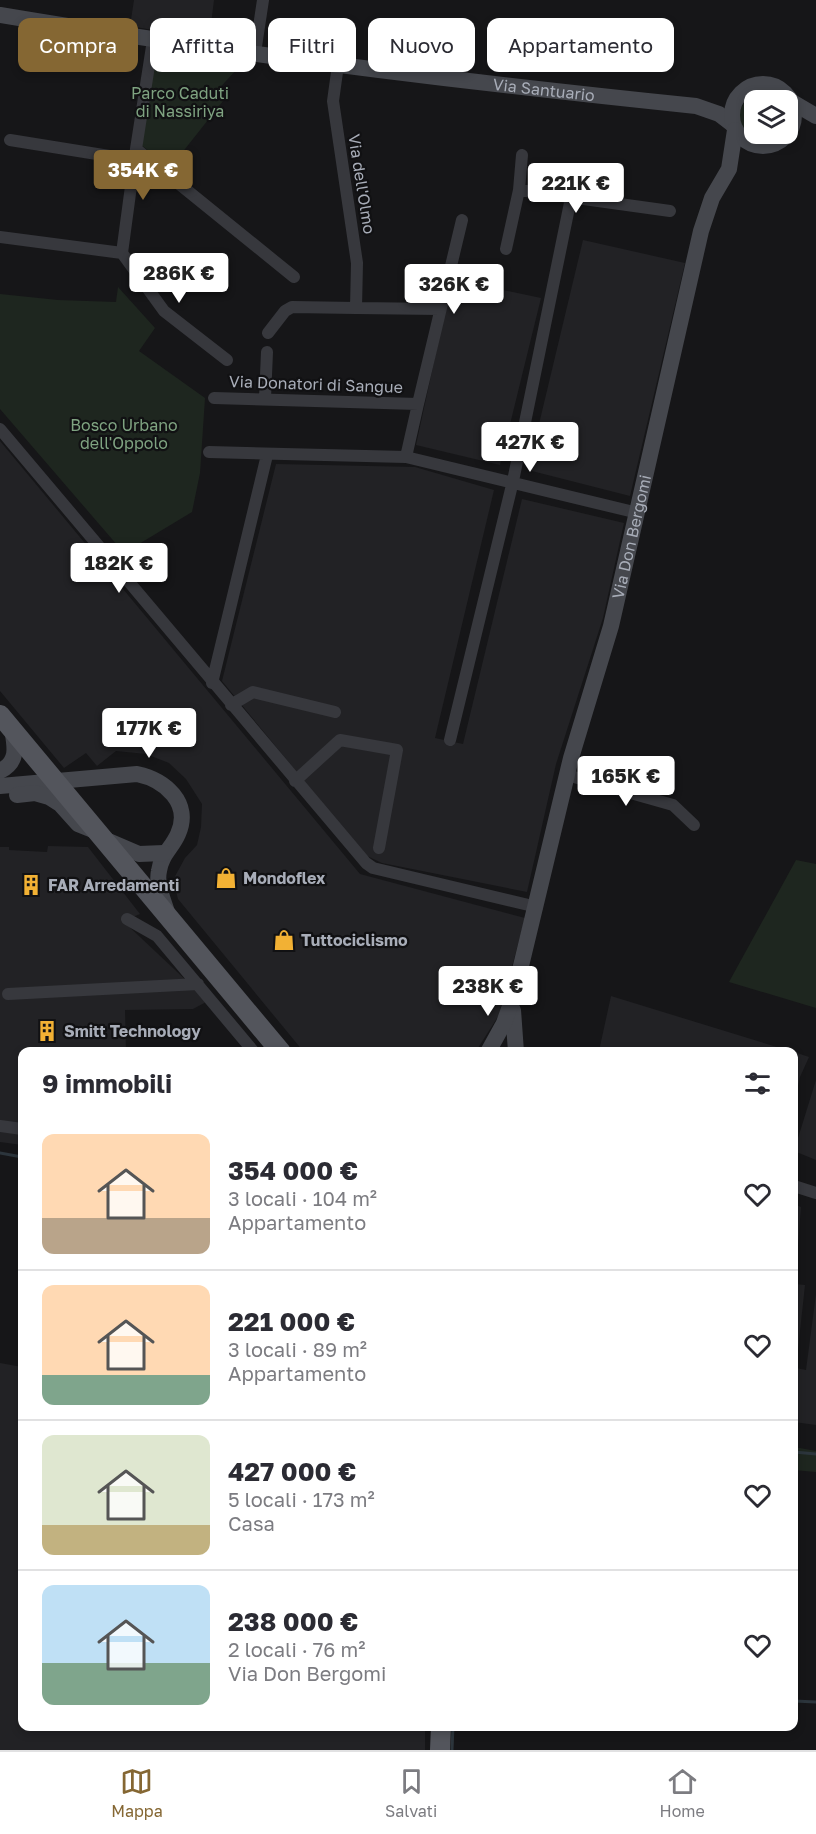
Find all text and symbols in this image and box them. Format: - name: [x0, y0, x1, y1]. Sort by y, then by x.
- chip: Compra: [18, 18, 138, 72]
- chip: Affitta: [150, 18, 256, 72]
- chip: Filtri: [268, 18, 356, 72]
- chip: Nuovo: [368, 18, 475, 72]
- chip: Appartamento: [487, 18, 674, 72]
- street label: Via Santuario: [492, 74, 596, 105]
- park label: Parco Caduti di Nassiriya: [131, 83, 229, 121]
- map controls: [744, 90, 798, 144]
- button: layers: [744, 90, 798, 144]
- street label: Via dell'Olmo: [344, 133, 380, 235]
- pin: 354K €: [94, 150, 192, 201]
- text: 354K €: [108, 157, 178, 181]
- pin: 221K €: [527, 163, 625, 214]
- text: 221K €: [542, 170, 610, 194]
- pin: 286K €: [130, 253, 228, 304]
- text: 286K €: [143, 260, 215, 284]
- pin: 326K €: [405, 264, 503, 315]
- text: 326K €: [419, 271, 489, 295]
- street label: Via Donatori di Sangue: [229, 371, 403, 397]
- park label: Bosco Urbano dell'Oppolo: [70, 415, 178, 453]
- pin: 427K €: [481, 422, 579, 473]
- text: 427K €: [495, 429, 565, 453]
- street label: Via Don Bergomi: [607, 473, 655, 601]
- pin: 182K €: [70, 543, 168, 594]
- text: 182K €: [85, 550, 153, 574]
- pin: 177K €: [100, 708, 198, 759]
- text: 177K €: [116, 715, 182, 739]
- pin: 165K €: [577, 756, 675, 807]
- text: 165K €: [592, 763, 660, 787]
- shop icon: Mondoflex: [214, 866, 238, 890]
- place label: Mondoflex: [243, 868, 326, 888]
- building icon: FAR Arredamenti: [19, 873, 43, 897]
- place label: FAR Arredamenti: [48, 875, 179, 895]
- shop icon: Tuttociclismo: [272, 928, 296, 952]
- place label: Tuttociclismo: [301, 930, 408, 950]
- pin: 238K €: [439, 966, 537, 1017]
- text: 238K €: [453, 973, 523, 997]
- building icon: Smitt Technology: [35, 1019, 59, 1043]
- place label: Smitt Technology: [64, 1021, 201, 1041]
- icon: filters: [741, 1067, 774, 1100]
- text: 9 immobili: [42, 1068, 172, 1099]
- text: 354 000 €: [228, 1155, 358, 1186]
- icon: home: [90, 1158, 162, 1230]
- icon: heart: [741, 1178, 774, 1211]
- text: 3 locali · 104 m²: [228, 1186, 377, 1210]
- text: Appartamento: [228, 1210, 366, 1234]
- text: 221 000 €: [228, 1306, 355, 1337]
- icon: home: [90, 1309, 162, 1381]
- icon: heart: [741, 1329, 774, 1362]
- text: 3 locali · 89 m²: [228, 1337, 367, 1361]
- text: Appartamento: [228, 1361, 366, 1385]
- text: 427 000 €: [228, 1456, 356, 1487]
- icon: home: [90, 1459, 162, 1531]
- icon: heart: [741, 1479, 774, 1512]
- text: 5 locali · 173 m²: [228, 1487, 375, 1511]
- text: Casa: [228, 1511, 275, 1535]
- text: 238 000 €: [228, 1606, 358, 1637]
- icon: home: [90, 1609, 162, 1681]
- icon: heart: [741, 1629, 774, 1662]
- text: 2 locali · 76 m²: [228, 1637, 365, 1661]
- text: Via Don Bergomi: [228, 1661, 386, 1685]
- tab: Mappa: [111, 1765, 163, 1821]
- tab: Salvati: [385, 1765, 437, 1821]
- tab: Home: [660, 1765, 705, 1821]

